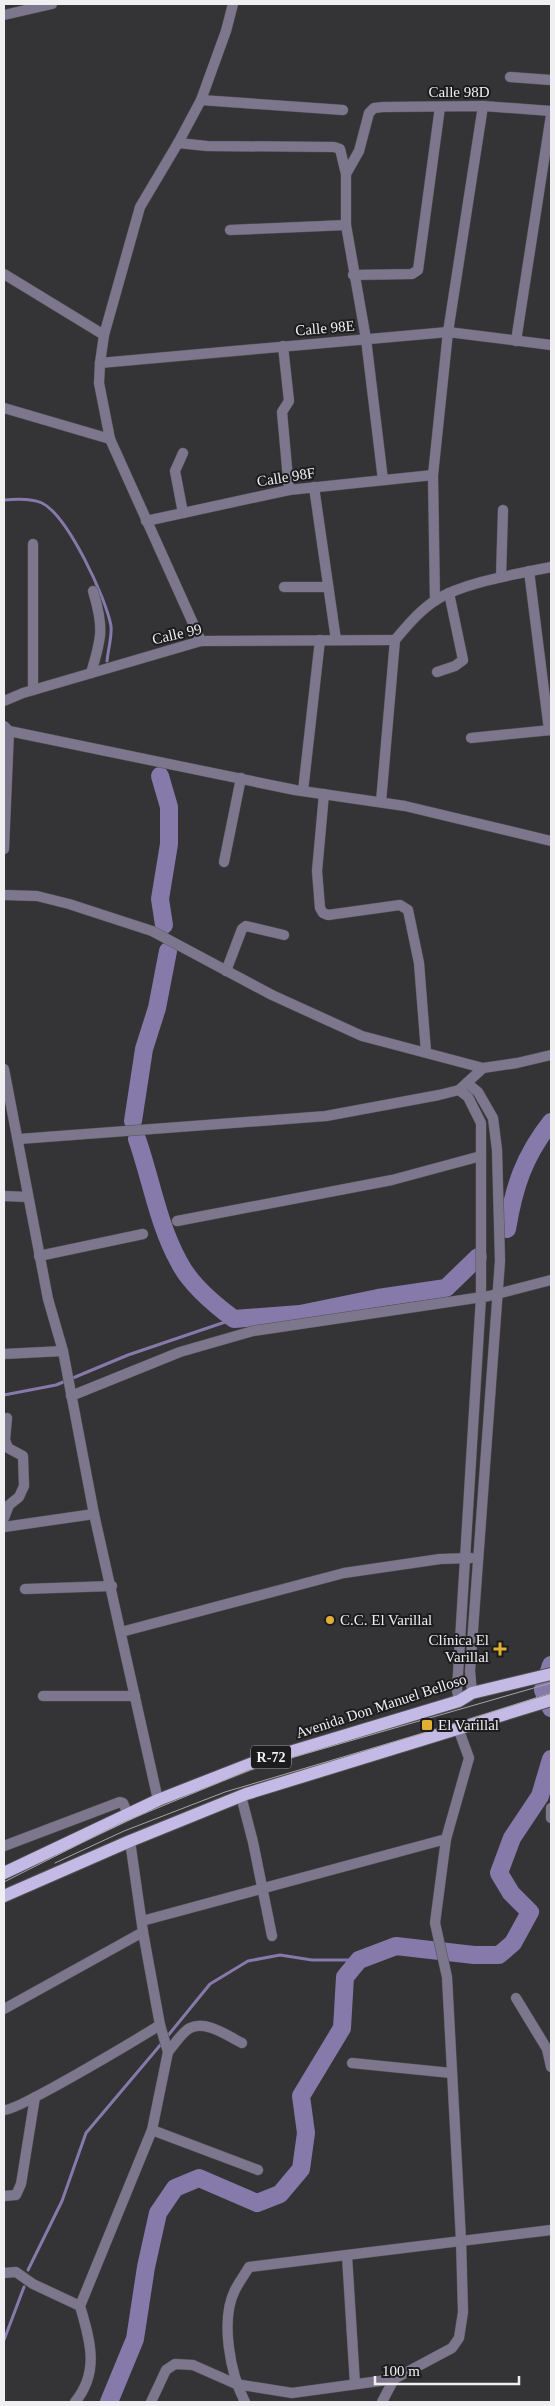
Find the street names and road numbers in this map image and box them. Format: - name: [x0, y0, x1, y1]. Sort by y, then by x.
- street label: Calle 98D: [428, 84, 490, 100]
- street label: Calle 98E: [295, 317, 355, 339]
- street label: Calle 98F: [256, 465, 316, 489]
- street label: Calle 99: [151, 621, 203, 647]
- street label: Avenida Don Manuel Belloso: [294, 1671, 468, 1741]
- road number: R-72: [251, 1745, 291, 1768]

